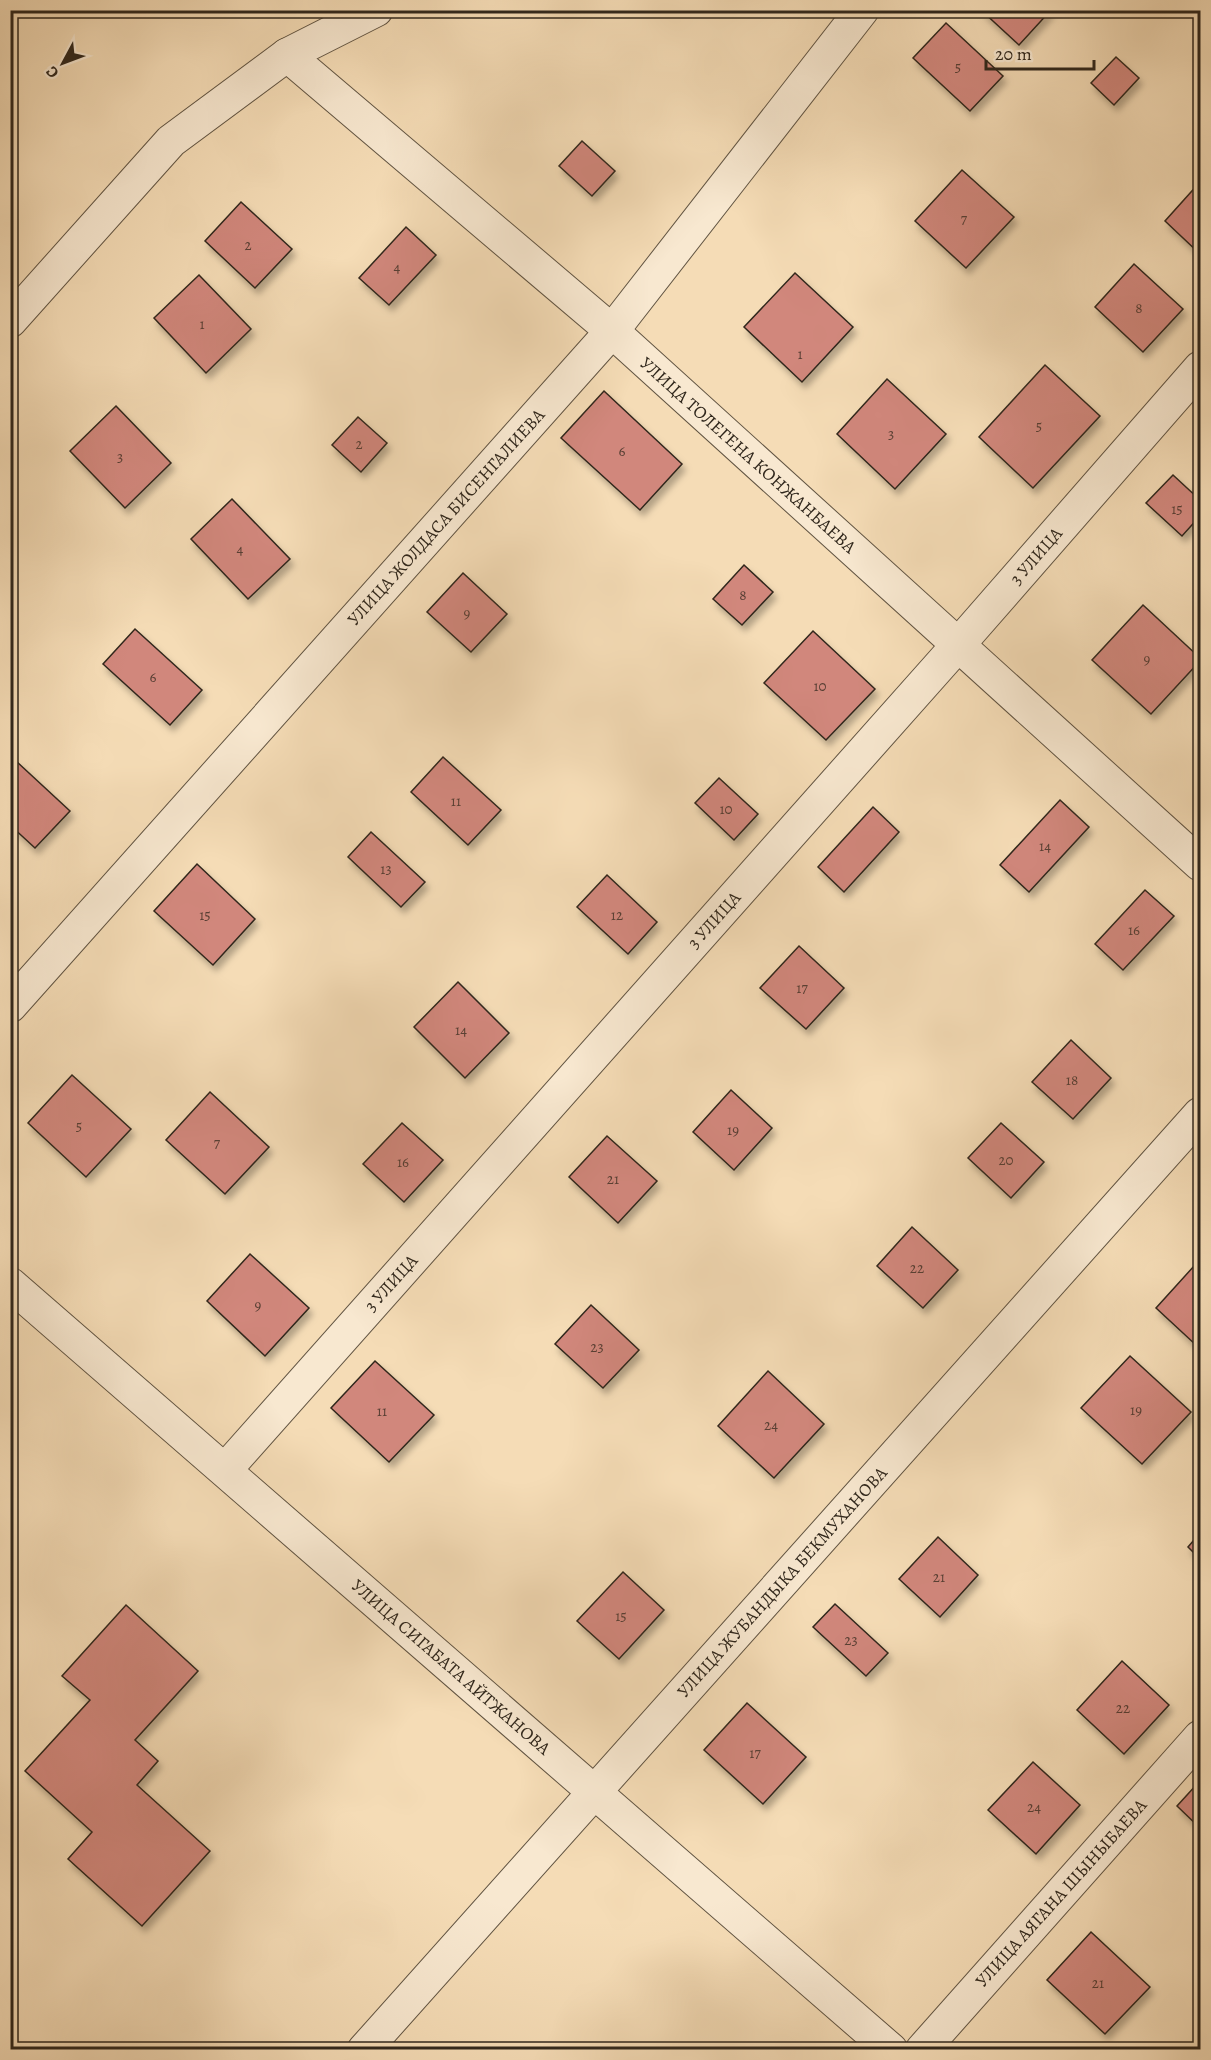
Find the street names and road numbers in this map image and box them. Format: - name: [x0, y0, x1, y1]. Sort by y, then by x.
- street label: УЛИЦА ТОЛЕГЕНА КОНЖАНБАЕВА: [635, 351, 862, 559]
- street label: УЛИЦА ЖОЛДАСА БИСЕНГАЛИЕВА: [342, 403, 550, 631]
- street label: 3 УЛИЦА: [1004, 522, 1068, 590]
- street label: 3 УЛИЦА: [682, 886, 746, 954]
- street label: 3 УЛИЦА: [359, 1249, 423, 1317]
- street label: УЛИЦА ЖУБАНДЫКА БЕКМУХАНОВА: [672, 1461, 893, 1703]
- street label: УЛИЦА СИГАБАТА АЙТЖАНОВА: [346, 1574, 556, 1761]
- street label: УЛИЦА АЯГАНА ШЫНЫБАЕВА: [970, 1793, 1152, 1992]

